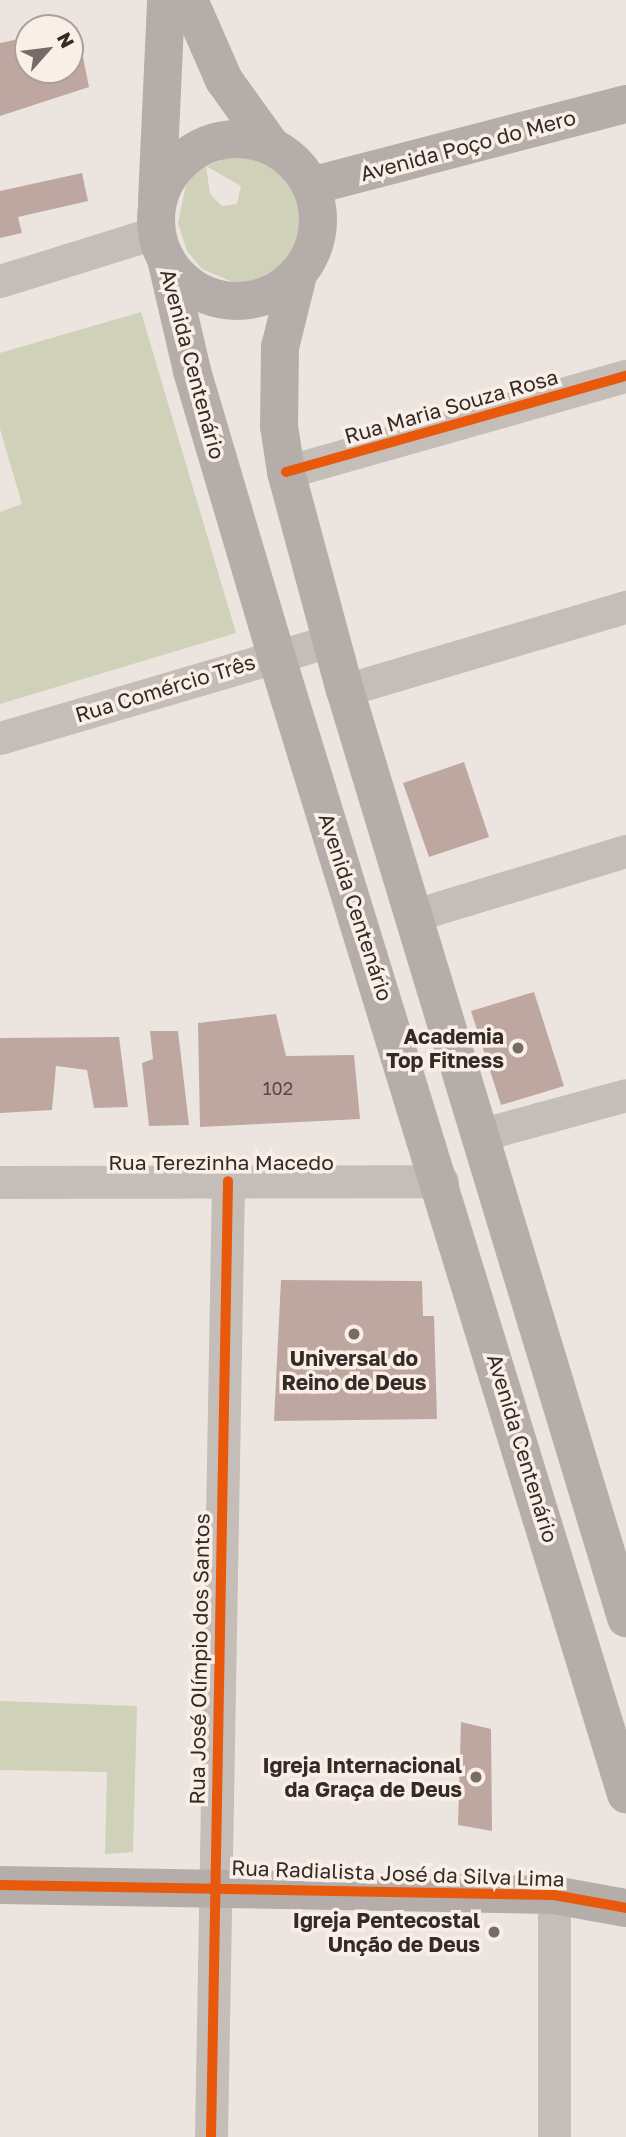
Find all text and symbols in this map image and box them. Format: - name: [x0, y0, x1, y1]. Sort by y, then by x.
- north arrow: [14, 14, 84, 84]
- text: N: [53, 28, 80, 52]
- street label: Avenida Poço do Mero: [358, 104, 578, 186]
- street label: Avenida Centenário: [155, 266, 231, 462]
- street label: Rua Maria Souza Rosa: [341, 363, 561, 449]
- street label: Rua Comércio Três: [72, 649, 258, 727]
- street label: Avenida Centenário: [314, 810, 398, 1004]
- place label: Academia Top Fitness: [386, 1023, 504, 1073]
- marker: Academia Top Fitness: [510, 1040, 526, 1056]
- house number: 102: [263, 1077, 293, 1099]
- street label: Rua Terezinha Macedo: [108, 1149, 334, 1175]
- marker: Universal do Reino de Deus: [346, 1326, 362, 1342]
- place label: Universal do Reino de Deus: [281, 1345, 427, 1395]
- street label: Avenida Centenário: [482, 1351, 564, 1545]
- street label: Rua José Olímpio dos Santos: [184, 1513, 214, 1805]
- place label: Igreja Internacional da Graça de Deus: [262, 1752, 462, 1802]
- marker: Igreja Internacional da Graça de Deus: [468, 1769, 484, 1785]
- street label: Rua Radialista José da Silva Lima: [231, 1855, 565, 1891]
- place label: Igreja Pentecostal Unção de Deus: [293, 1907, 480, 1957]
- marker: Igreja Pentecostal Unção de Deus: [486, 1924, 502, 1940]

